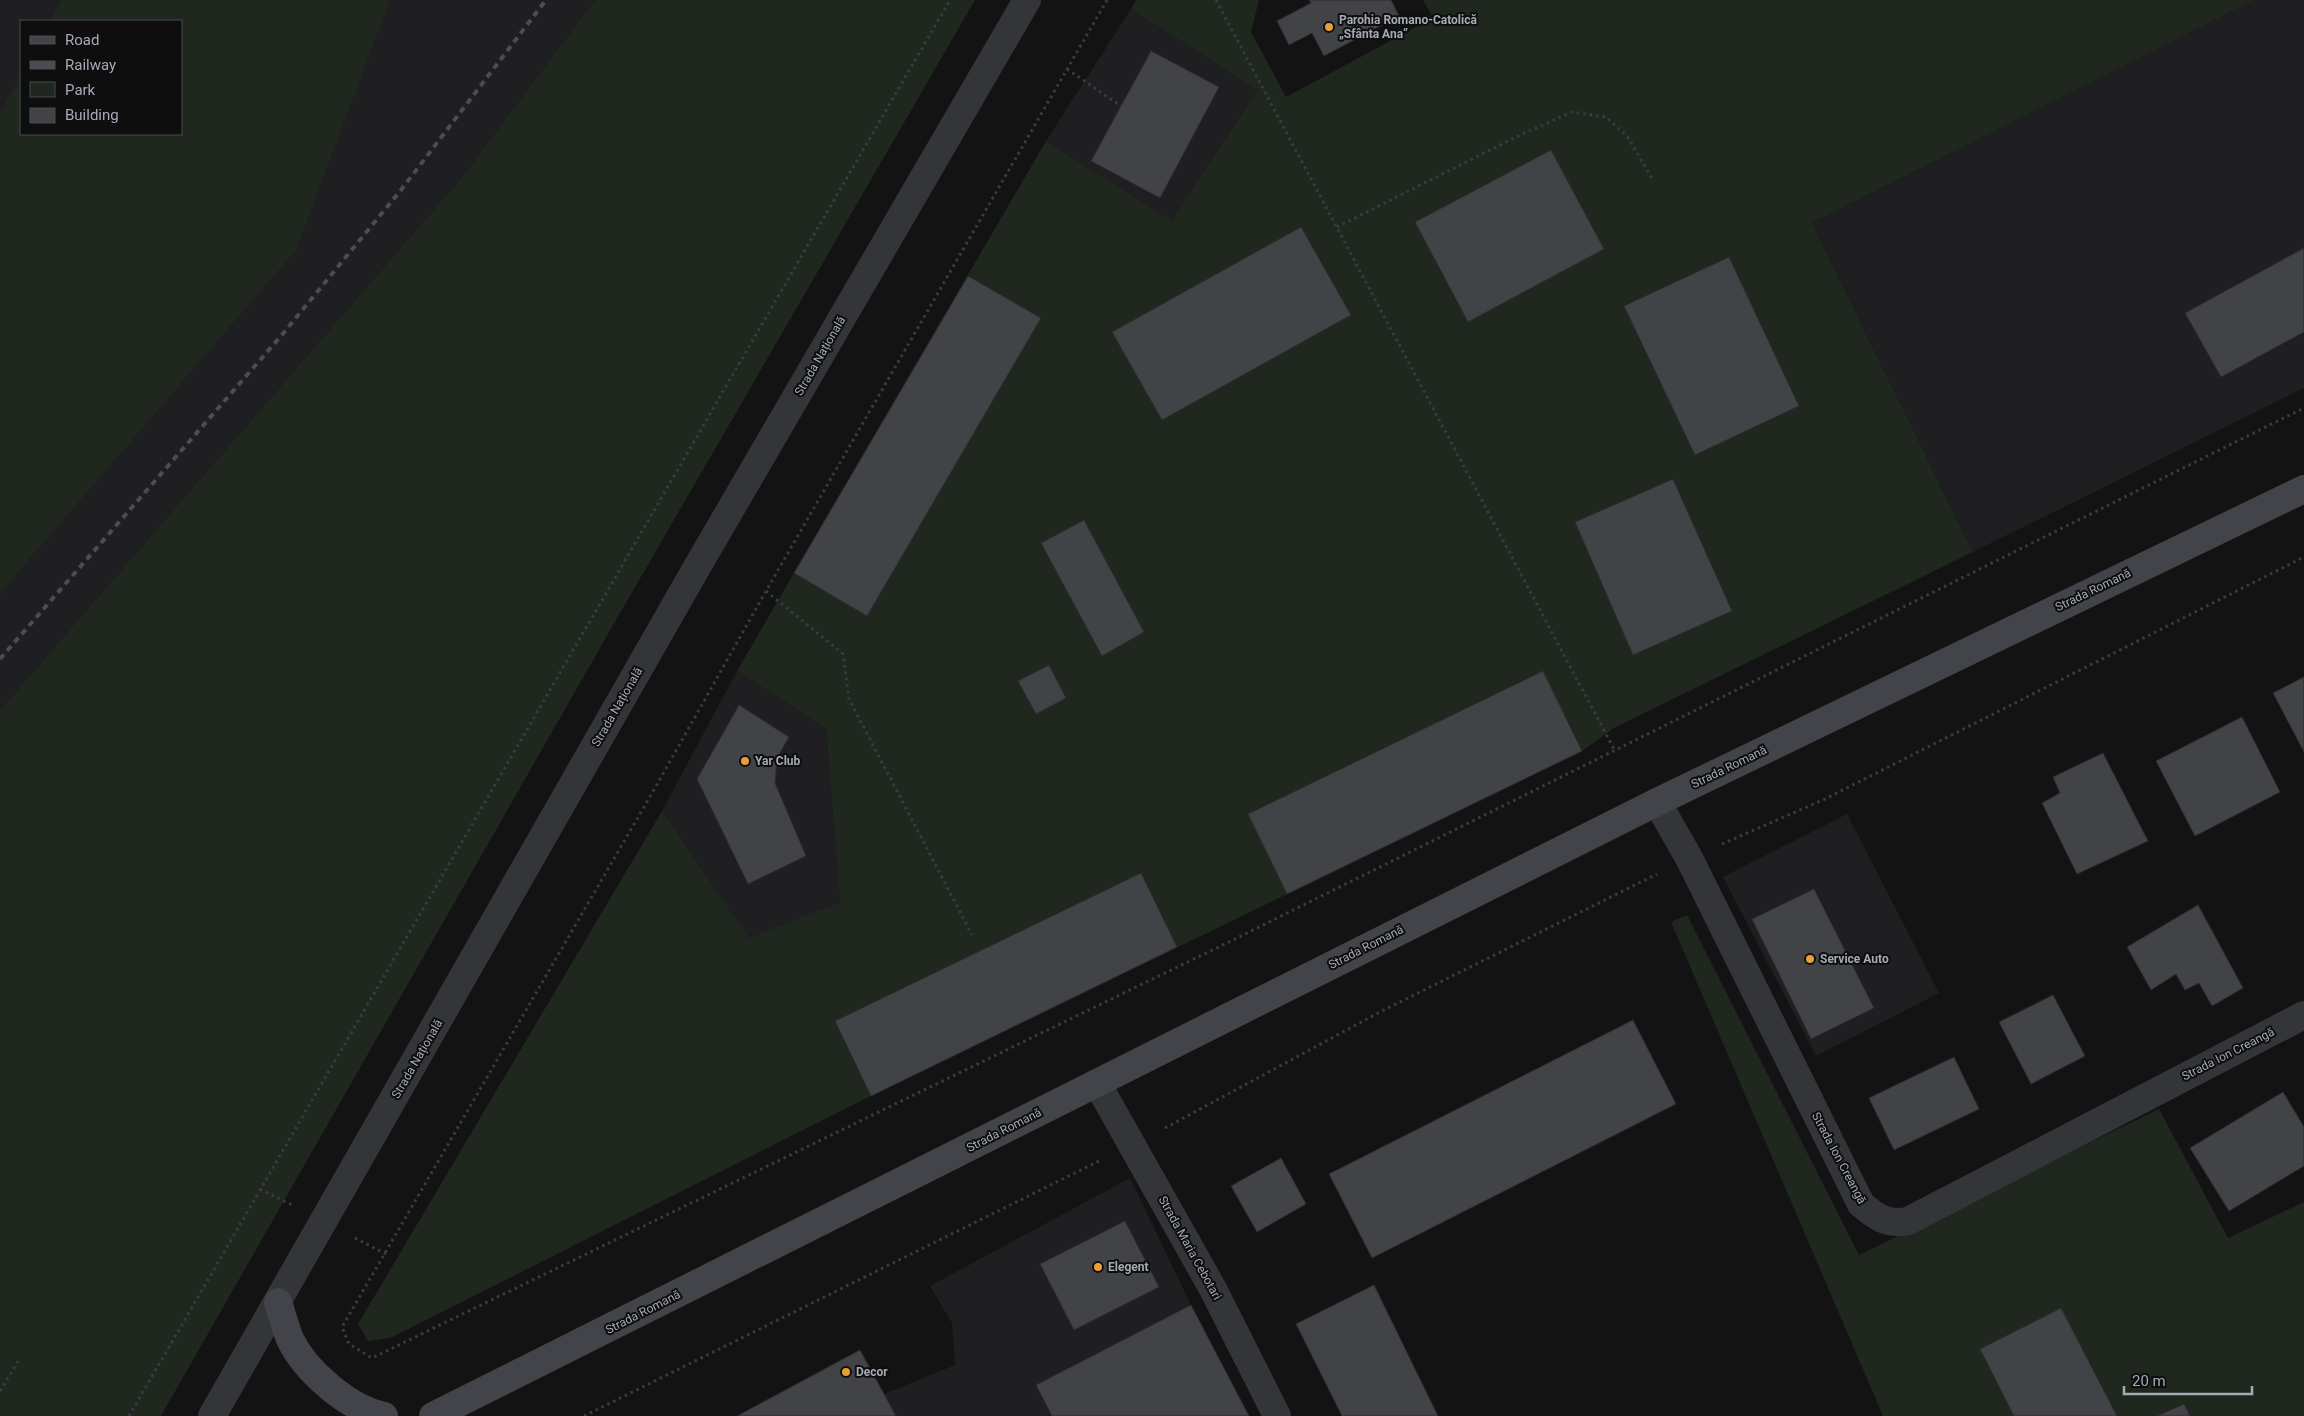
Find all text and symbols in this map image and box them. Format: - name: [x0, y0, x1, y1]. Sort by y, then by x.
- place label: Parohia Romano-Catolică „Sfânta Ana”: [1339, 13, 1477, 41]
- legend: [20, 20, 182, 135]
- marker: Parohia Romano-Catolică „Sfânta Ana”: [1323, 21, 1335, 33]
- text: Road: [65, 31, 99, 49]
- text: Railway: [65, 56, 116, 74]
- text: Park: [65, 81, 96, 99]
- text: Building: [65, 106, 119, 124]
- street label: Strada Națională: [792, 314, 849, 399]
- street label: Strada Romană: [2053, 566, 2133, 614]
- street label: Strada Națională: [589, 665, 646, 750]
- street label: Strada Romană: [1689, 743, 1769, 791]
- place label: Yar Club: [755, 754, 801, 768]
- marker: Yar Club: [739, 755, 751, 767]
- street label: Strada Romană: [1326, 922, 1406, 972]
- place label: Service Auto: [1820, 952, 1889, 966]
- marker: Service Auto: [1804, 953, 1816, 965]
- street label: Strada Națională: [389, 1017, 446, 1102]
- street label: Strada Ion Creangă: [2179, 1025, 2277, 1083]
- street label: Strada Romană: [964, 1105, 1044, 1155]
- street label: Strada Ion Creangă: [1809, 1110, 1869, 1206]
- street label: Strada Maria Cebotari: [1156, 1194, 1224, 1302]
- place label: Elegent: [1108, 1260, 1149, 1274]
- marker: Elegent: [1092, 1261, 1104, 1273]
- street label: Strada Romană: [603, 1287, 683, 1337]
- scale bar: [2124, 1364, 2252, 1396]
- place label: Decor: [856, 1365, 888, 1379]
- marker: Decor: [840, 1366, 852, 1378]
- text: 20 m: [2132, 1372, 2166, 1390]

